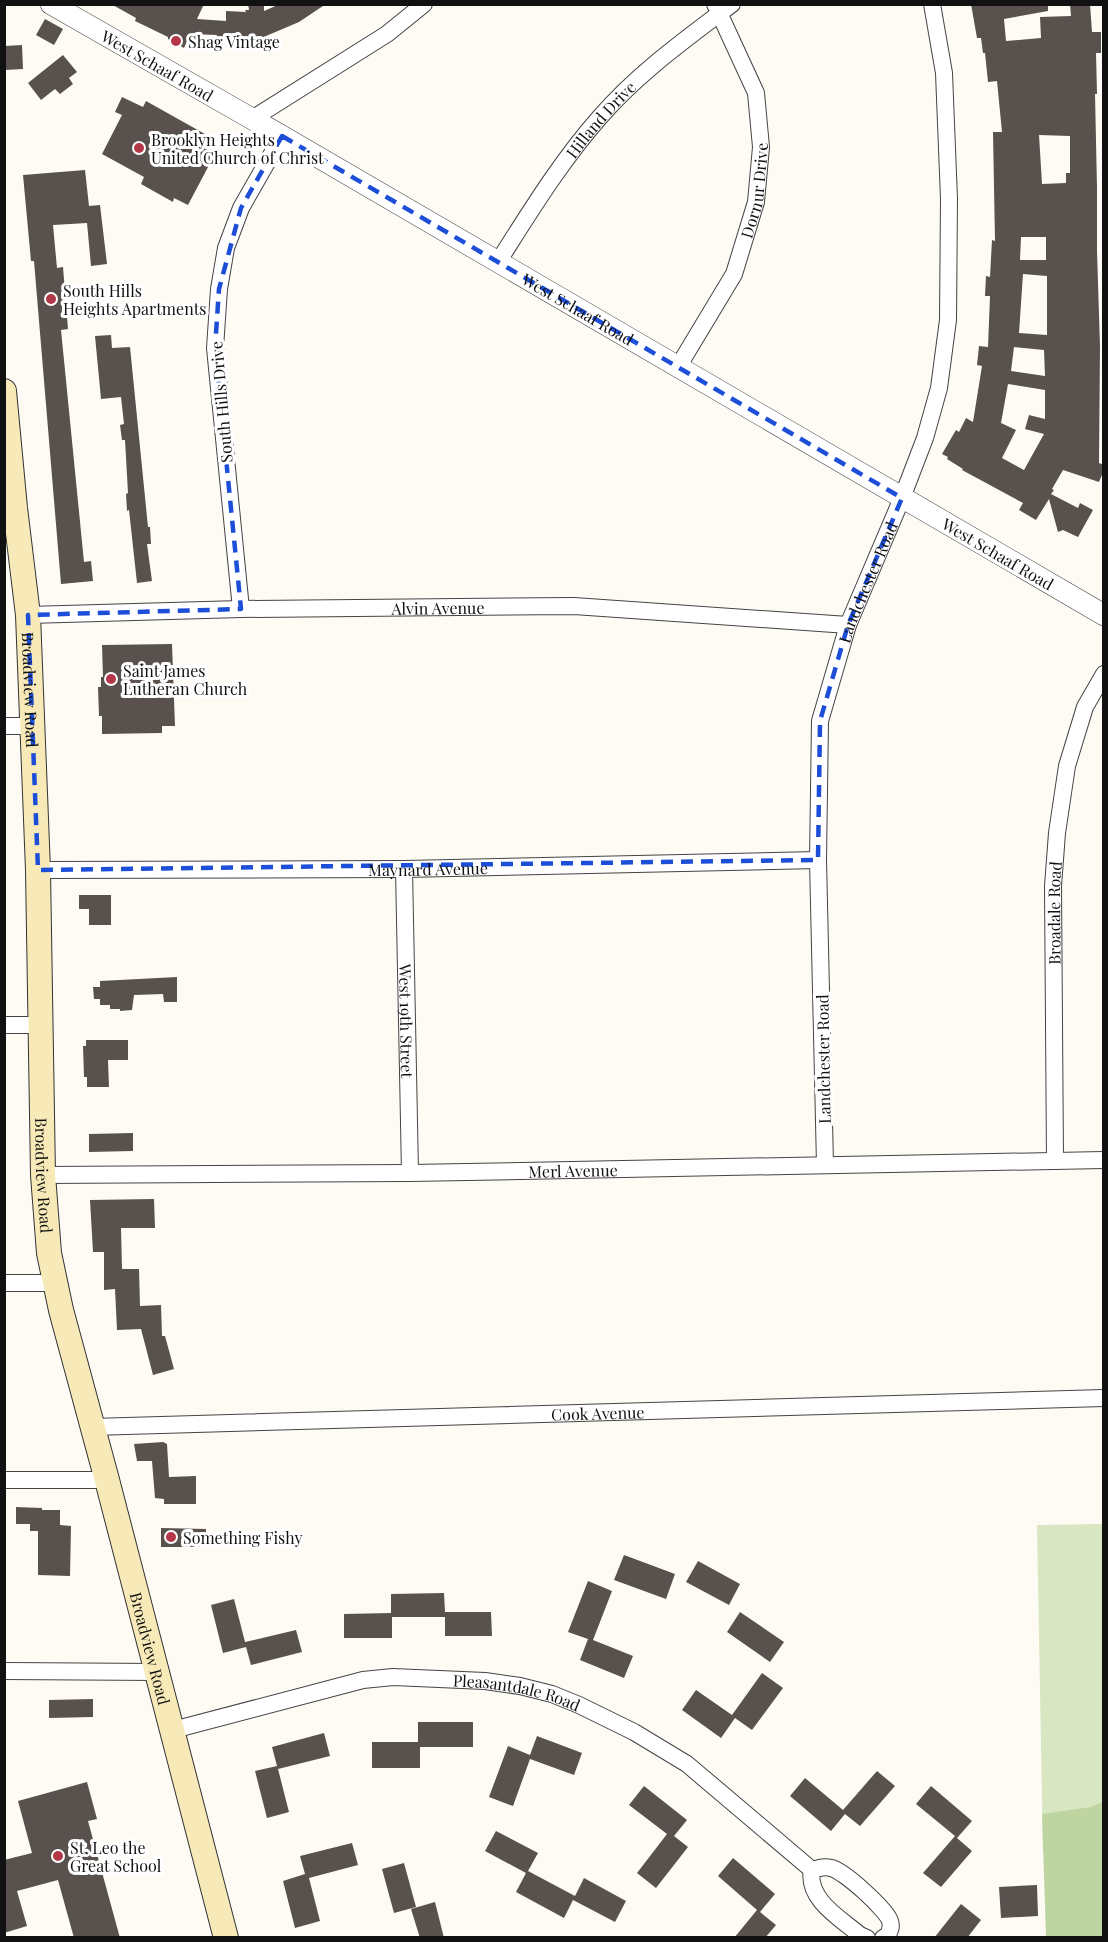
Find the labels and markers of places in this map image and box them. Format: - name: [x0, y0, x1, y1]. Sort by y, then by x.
- place label: Shag Vintage: [188, 31, 280, 52]
- marker: Shag Vintage: [169, 34, 183, 48]
- place label: Brooklyn Heights United Church of Christ: [151, 129, 324, 168]
- marker: Brooklyn Heights United Church of Christ: [132, 141, 146, 155]
- place label: South Hills Heights Apartments: [63, 280, 207, 319]
- marker: South Hills Heights Apartments: [44, 292, 58, 306]
- place label: Saint James Lutheran Church: [123, 660, 248, 699]
- marker: Saint James Lutheran Church: [104, 672, 118, 686]
- place label: Something Fishy: [183, 1527, 303, 1548]
- marker: Something Fishy: [164, 1530, 178, 1544]
- place label: St. Leo the Great School: [70, 1837, 162, 1876]
- marker: St. Leo the Great School: [51, 1849, 65, 1863]

